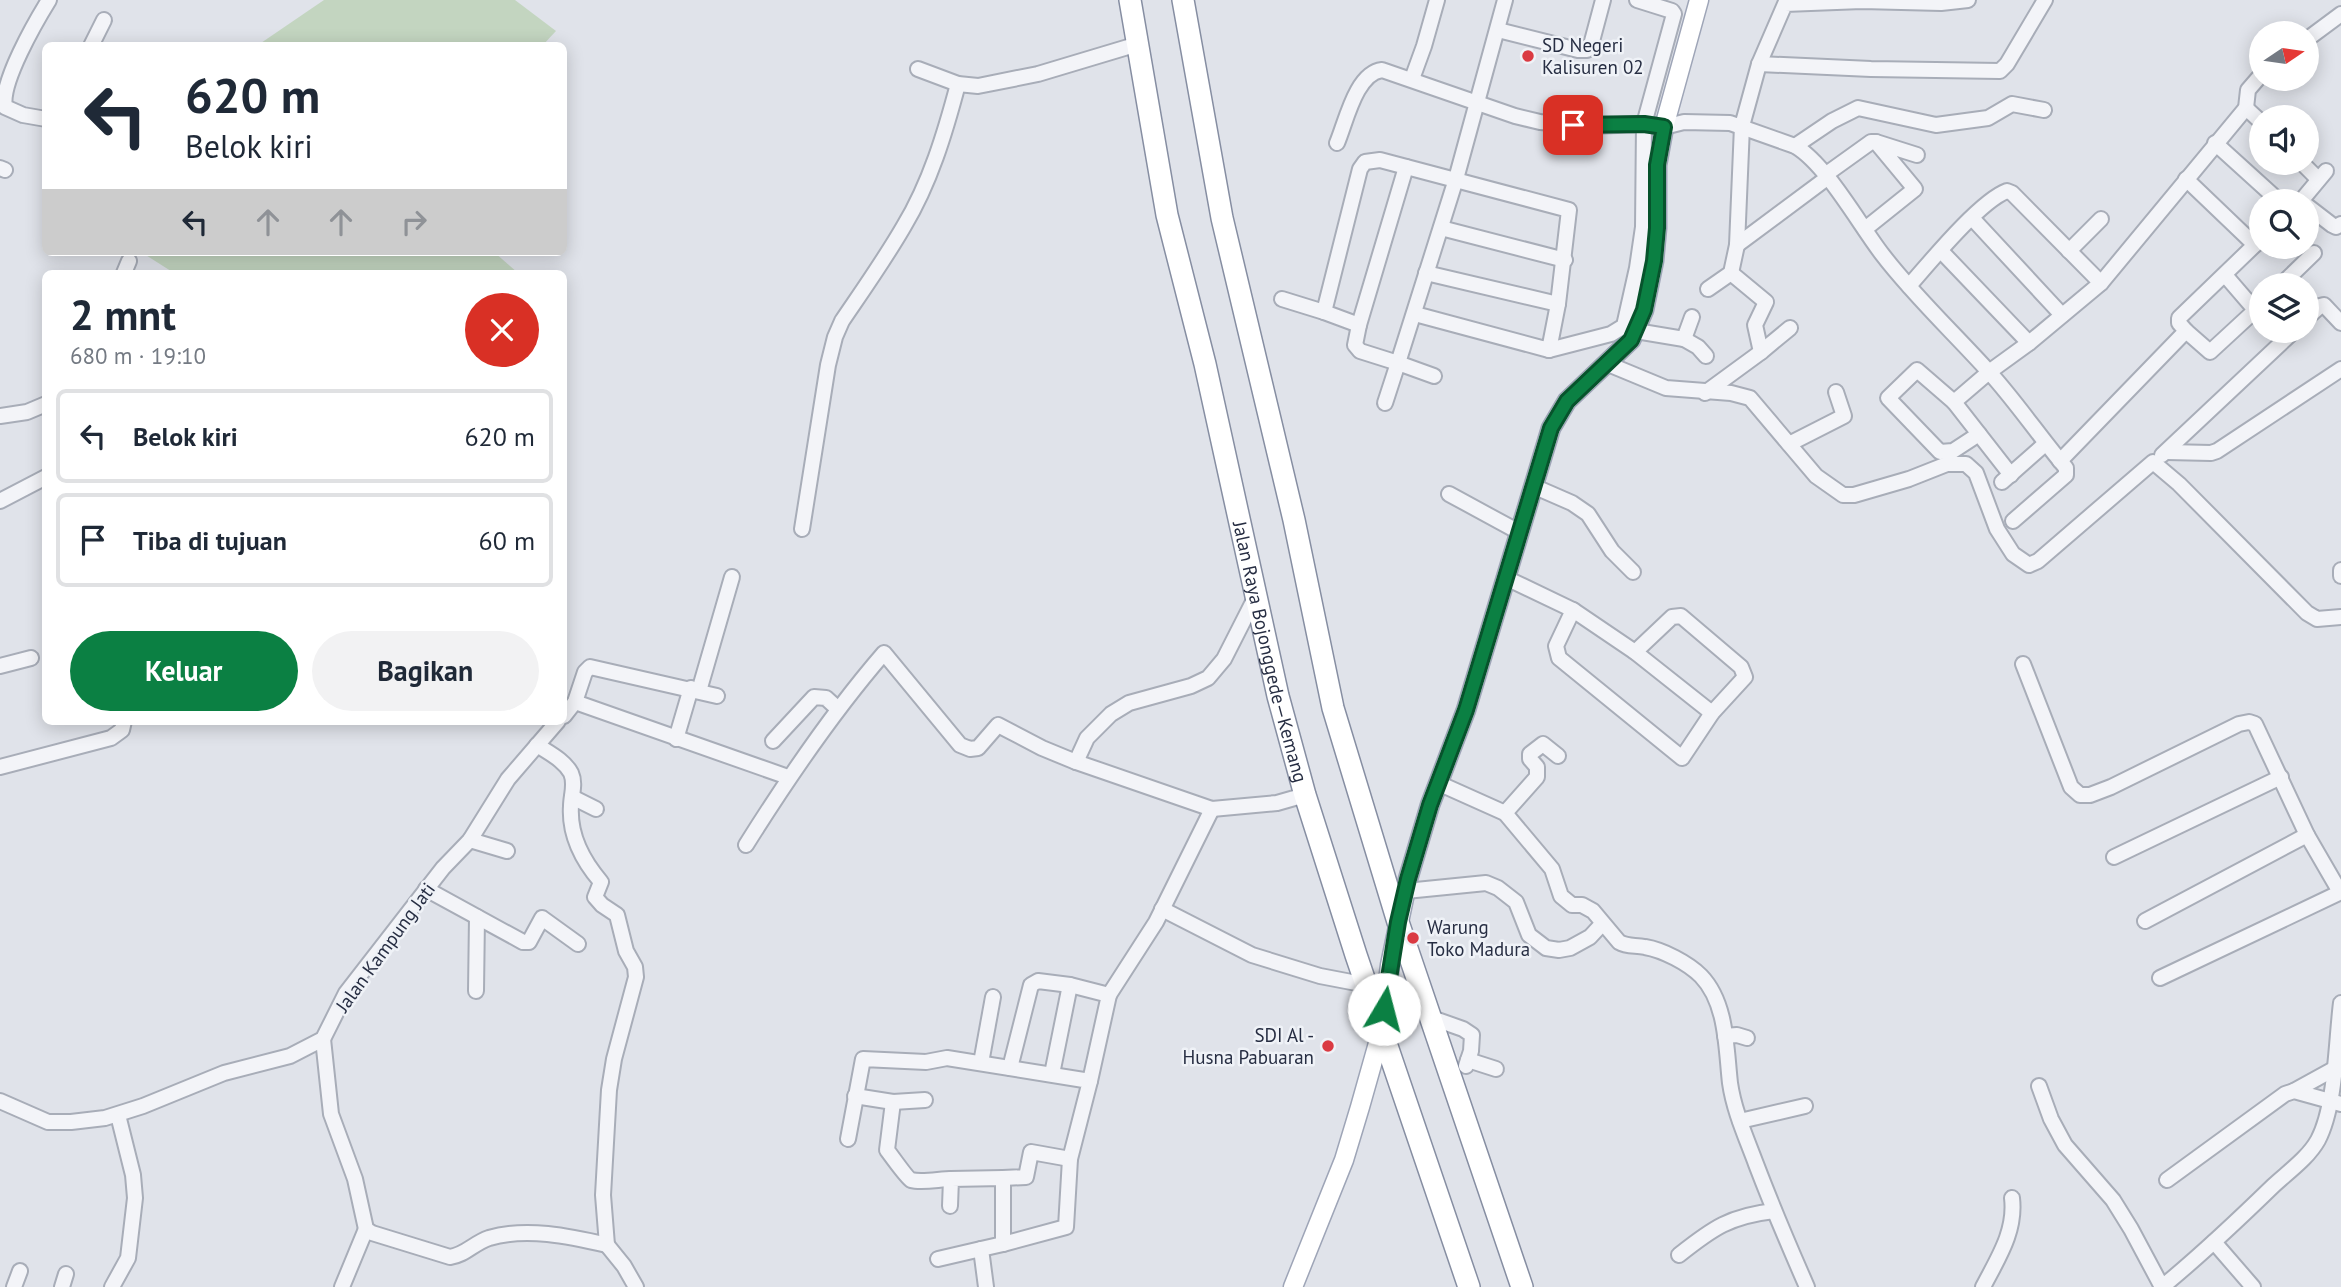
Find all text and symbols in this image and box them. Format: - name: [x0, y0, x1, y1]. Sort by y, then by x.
- north arrow: [2249, 21, 2319, 91]
- map controls: [2249, 21, 2319, 343]
- place label: SD Negeri Kalisuren 02: [1542, 33, 1644, 79]
- marker: SD Negeri Kalisuren 02: [1520, 48, 1536, 64]
- text: 620 m: [185, 63, 320, 127]
- icon: left: [70, 70, 161, 161]
- pin: [1543, 95, 1603, 155]
- button: sound: [2249, 105, 2319, 175]
- icon: arrive: [1554, 106, 1592, 144]
- text: Belok kiri: [185, 125, 313, 167]
- button: search: [2249, 189, 2319, 259]
- icon: left: [176, 203, 214, 241]
- icon: ahead: [249, 203, 287, 241]
- icon: ahead: [322, 203, 360, 241]
- icon: right: [395, 203, 433, 241]
- button: layers: [2249, 273, 2319, 343]
- text: 2 mnt: [70, 287, 176, 342]
- button: close: [465, 293, 539, 367]
- text: 680 m · 19:10: [70, 341, 206, 370]
- icon: left: [74, 417, 112, 455]
- text: Belok kiri: [133, 420, 238, 453]
- text: 620 m: [464, 420, 535, 453]
- street label: Jalan Raya Bojonggede—Kemang: [1228, 518, 1313, 785]
- icon: arrive: [74, 521, 112, 559]
- text: Tiba di tujuan: [133, 524, 287, 557]
- text: 60 m: [479, 524, 535, 557]
- button: Keluar: [70, 631, 298, 711]
- button: Bagikan: [312, 631, 539, 711]
- street label: Jalan Kampung Jati: [329, 878, 440, 1017]
- place label: Warung Toko Madura: [1427, 915, 1530, 961]
- marker: Warung Toko Madura: [1405, 930, 1421, 946]
- position arrow: [1347, 972, 1421, 1046]
- place label: SDI Al - Husna Pabuaran: [1183, 1023, 1314, 1069]
- marker: SDI Al - Husna Pabuaran: [1320, 1038, 1336, 1054]

